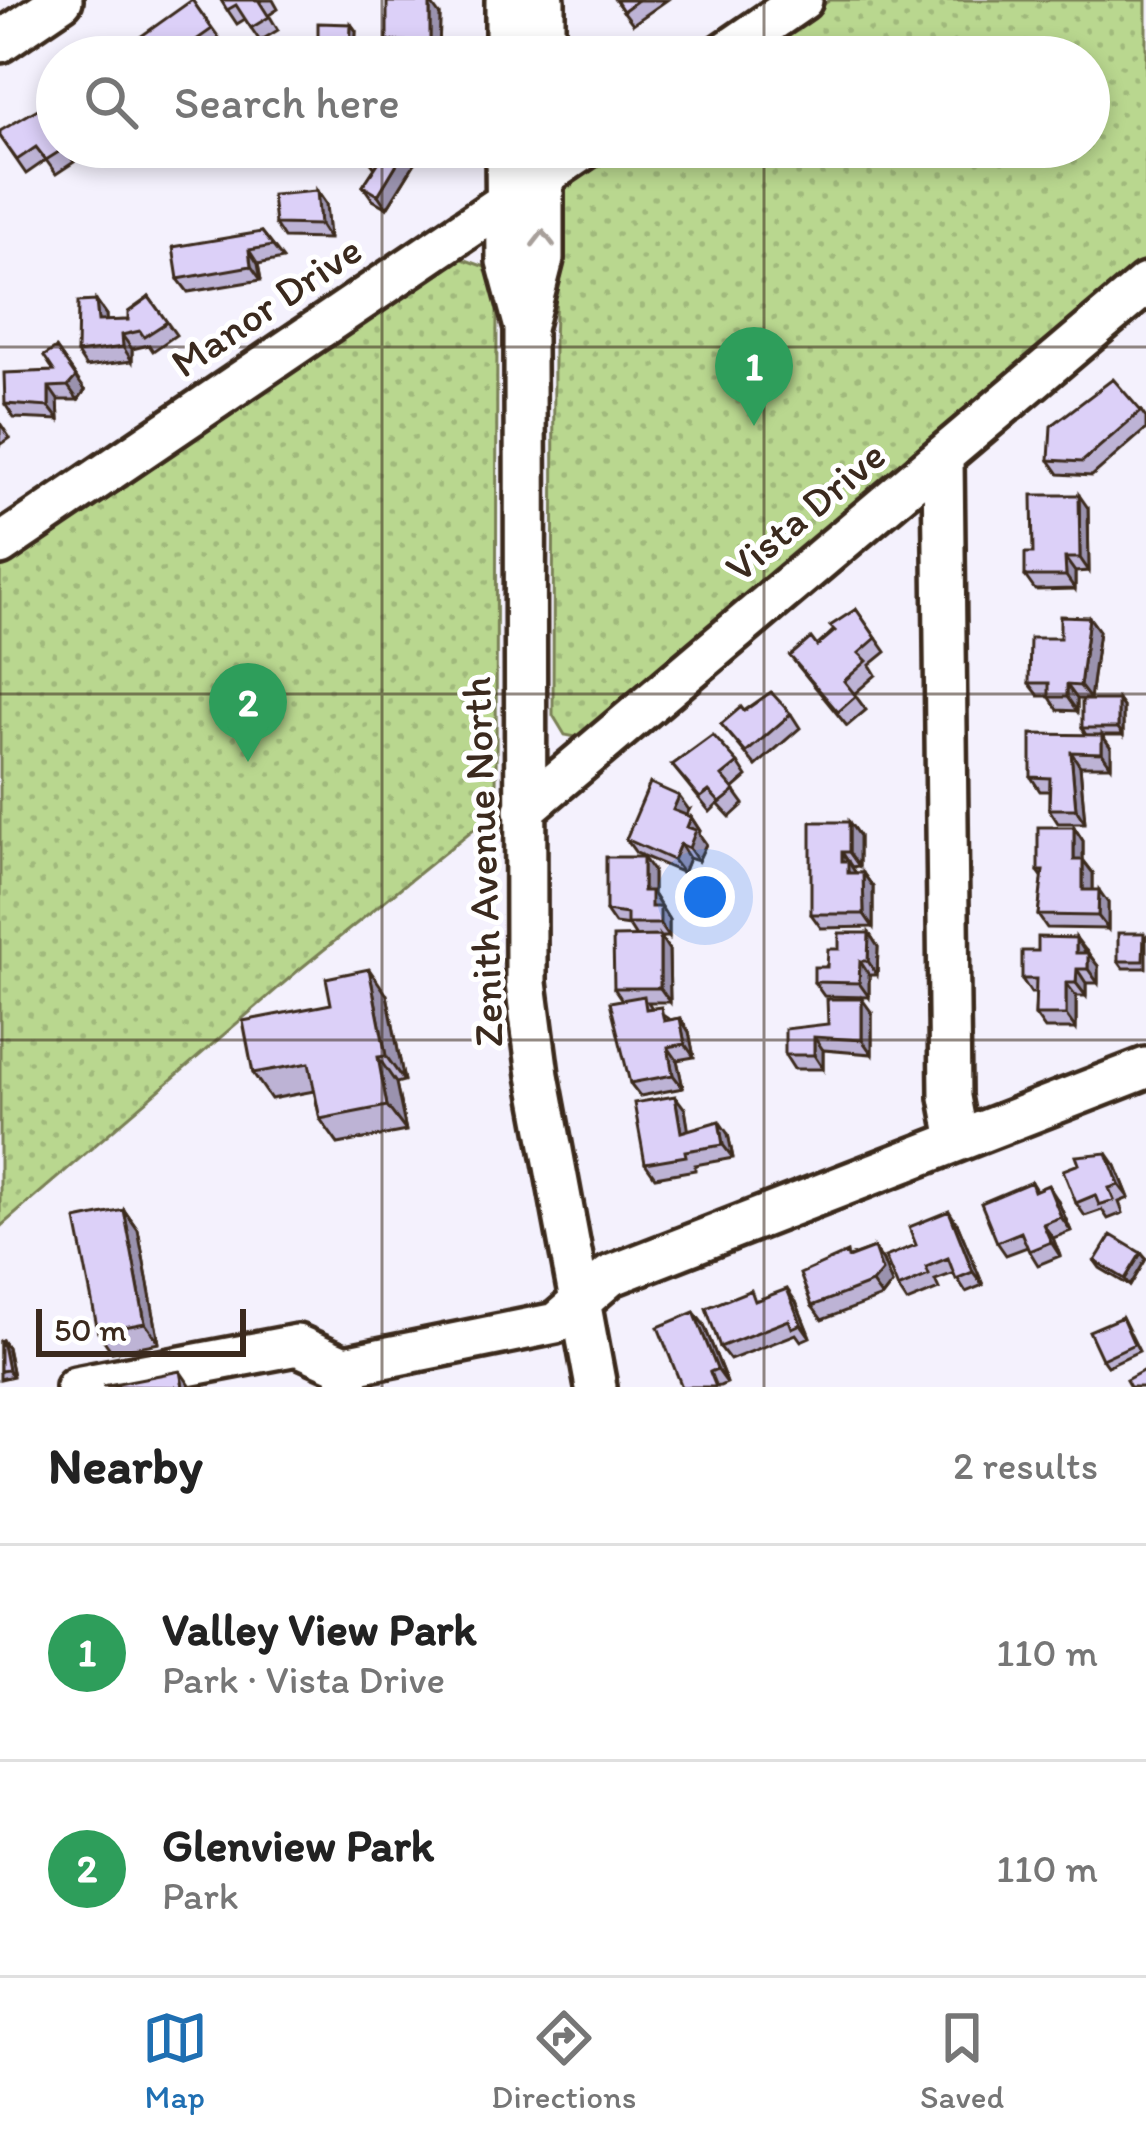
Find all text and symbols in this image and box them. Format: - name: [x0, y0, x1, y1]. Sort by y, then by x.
- search box: [36, 36, 1110, 168]
- icon: search: [78, 69, 144, 135]
- text: Search here: [174, 75, 400, 129]
- street label: Manor Drive: [161, 224, 371, 388]
- one-way arrow: [529, 229, 555, 248]
- pin: 1: [715, 327, 793, 426]
- street label: Vista Drive: [715, 429, 895, 593]
- pin: 2: [209, 663, 287, 762]
- street label: Zenith Avenue North: [450, 676, 514, 1048]
- your location: [675, 867, 735, 927]
- scale bar: [36, 1303, 246, 1356]
- text: 50 m: [54, 1310, 127, 1349]
- text: Nearby: [48, 1435, 203, 1496]
- text: 2 results: [953, 1442, 1098, 1489]
- text: Valley View Park: [162, 1602, 477, 1656]
- text: 1: [78, 1629, 96, 1676]
- text: 110 m: [996, 1629, 1098, 1676]
- text: Park · Vista Drive: [162, 1656, 445, 1703]
- text: Glenview Park: [162, 1818, 434, 1872]
- text: 2: [77, 1845, 97, 1892]
- text: 110 m: [996, 1845, 1098, 1892]
- text: Park: [162, 1872, 239, 1919]
- tab: Map: [142, 2005, 208, 2116]
- tab: Directions: [491, 2005, 636, 2116]
- tab: Saved: [920, 2005, 1004, 2116]

